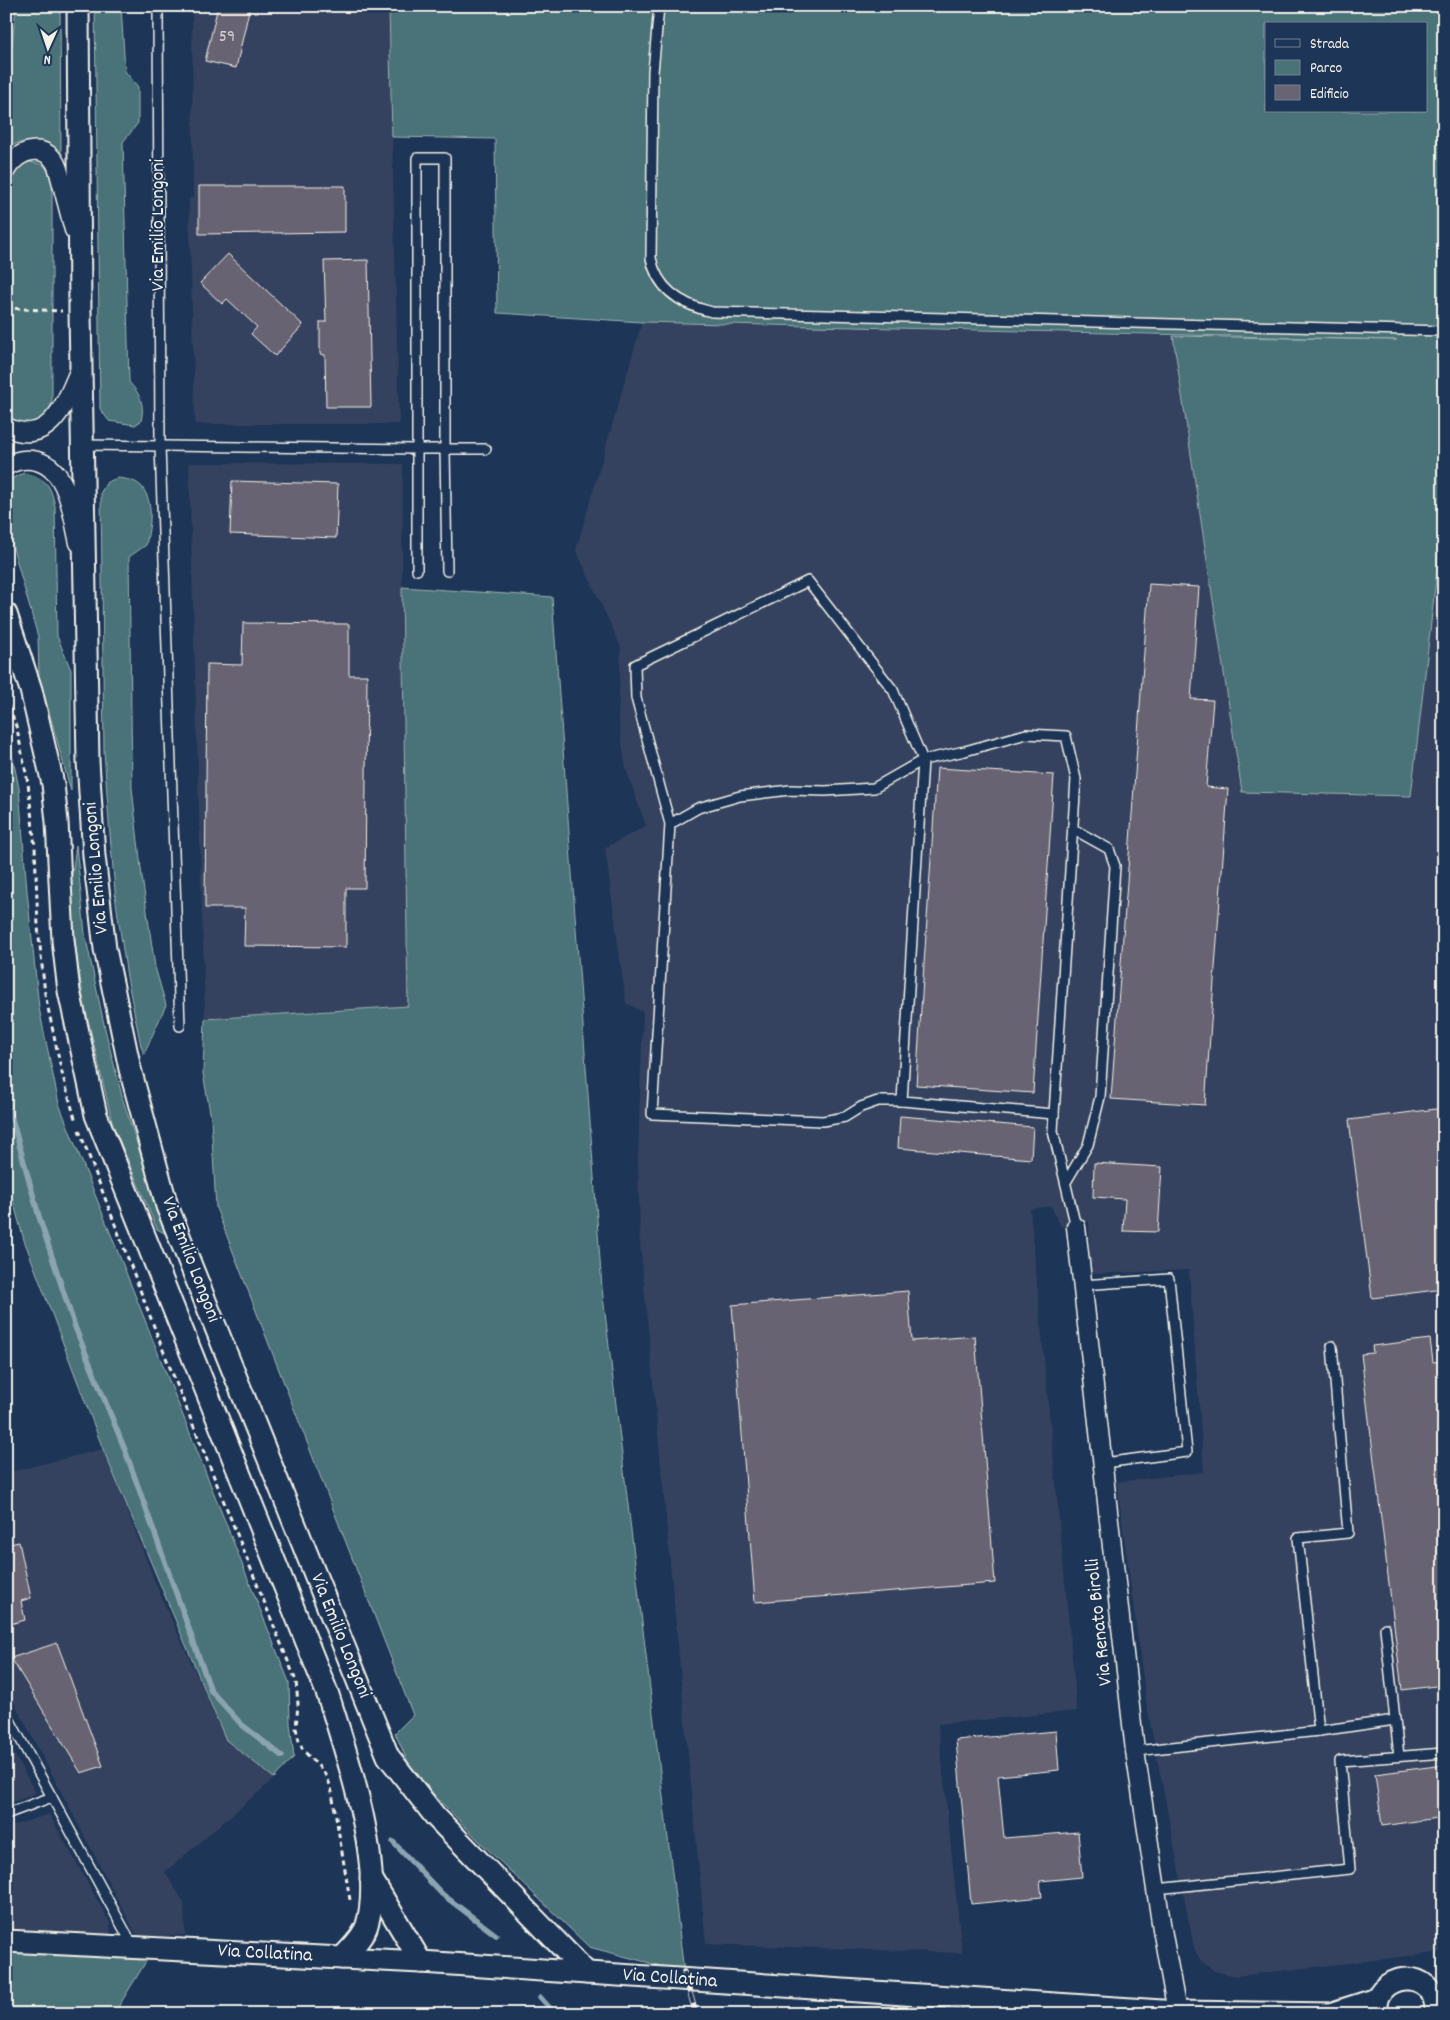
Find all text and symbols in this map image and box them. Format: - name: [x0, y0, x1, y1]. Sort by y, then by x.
- north arrow: [22, 22, 72, 72]
- legend: [1265, 22, 1428, 112]
- house number: 59: [219, 25, 235, 50]
- text: Strada: [1310, 34, 1350, 56]
- text: N: [43, 49, 51, 69]
- text: Parco: [1310, 58, 1342, 80]
- text: Edificio: [1310, 84, 1349, 106]
- street label: Via Emilio Longoni: [145, 158, 173, 291]
- street label: Via Emilio Longoni: [77, 800, 117, 935]
- street label: Via Emilio Longoni: [153, 1193, 227, 1327]
- street label: Via Renato Birolli: [1079, 1557, 1121, 1687]
- street label: Via Emilio Longoni: [302, 1569, 378, 1703]
- street label: Via Collatina: [217, 1938, 314, 1970]
- street label: Via Collatina: [622, 1962, 719, 1996]

